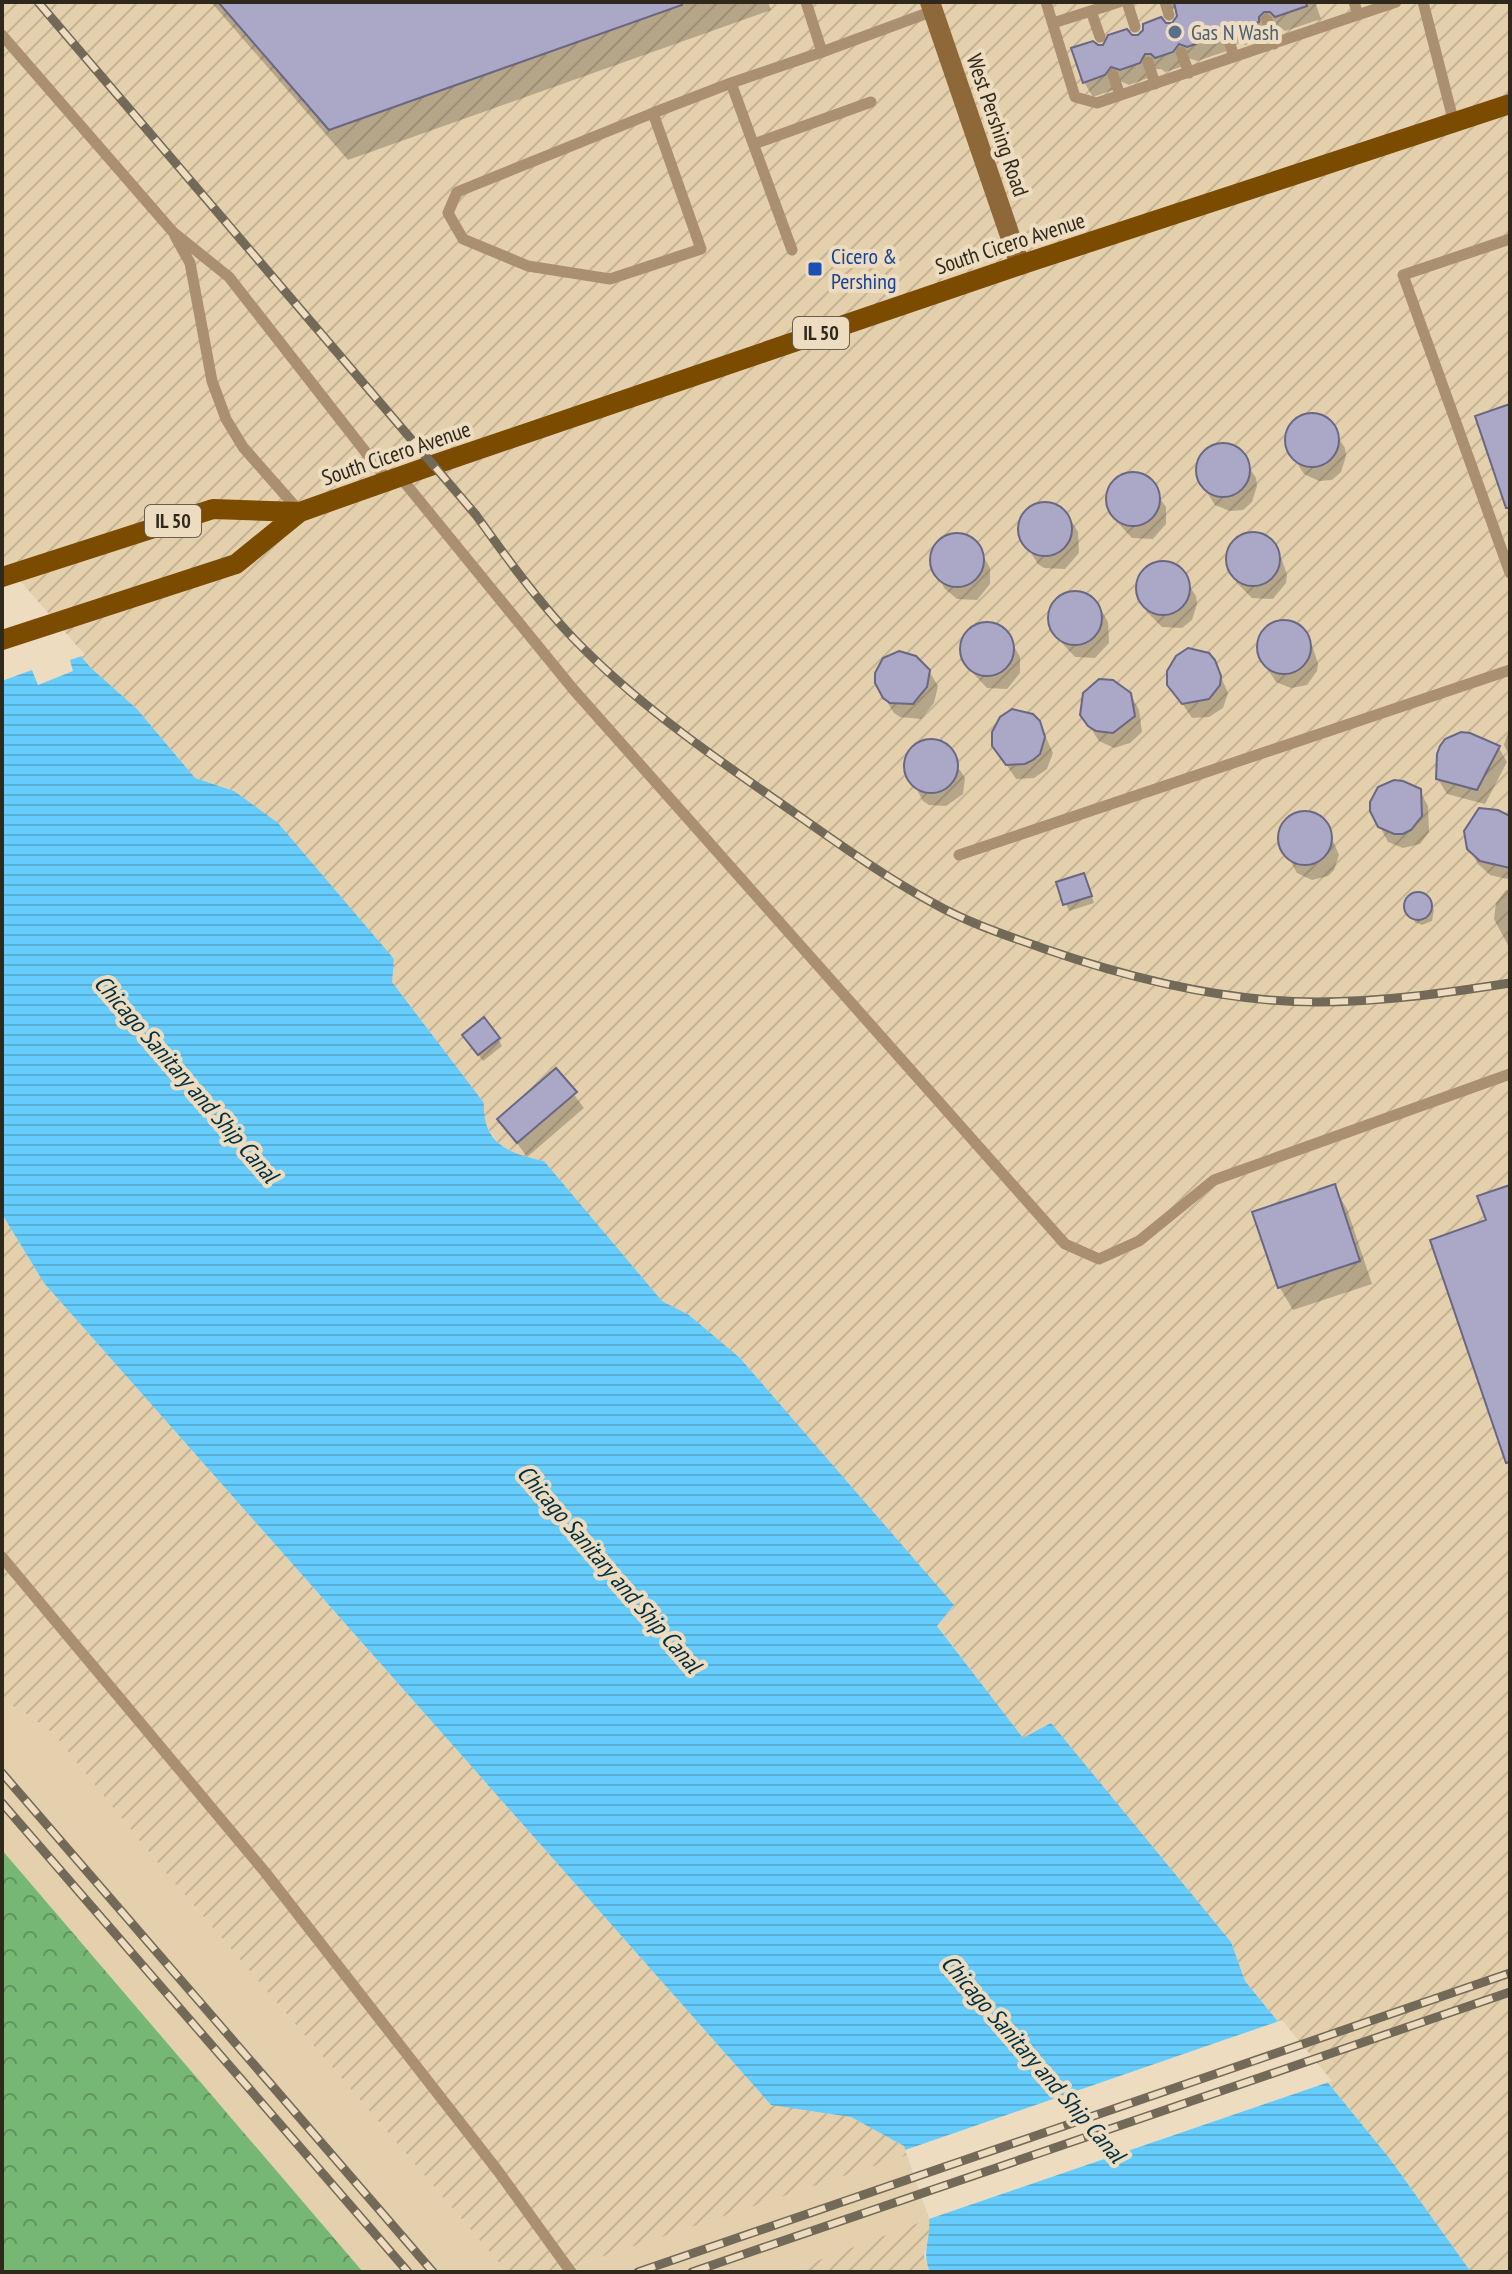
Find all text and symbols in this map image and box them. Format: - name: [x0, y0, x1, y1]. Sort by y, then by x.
- place label: Gas N Wash: [1191, 18, 1279, 46]
- marker: Gas N Wash: [1166, 23, 1184, 41]
- street label: West Pershing Road: [961, 50, 1035, 200]
- street label: South Cicero Avenue: [932, 206, 1088, 280]
- place label: Cicero & Pershing: [831, 242, 897, 295]
- marker: Cicero & Pershing: [806, 260, 824, 278]
- road number: IL 50: [793, 317, 849, 349]
- street label: South Cicero Avenue: [318, 414, 474, 492]
- road number: IL 50: [145, 505, 201, 537]
- water label: Chicago Sanitary and Ship Canal: [88, 968, 287, 1191]
- water label: Chicago Sanitary and Ship Canal: [511, 1458, 710, 1681]
- water label: Chicago Sanitary and Ship Canal: [935, 1948, 1134, 2171]

